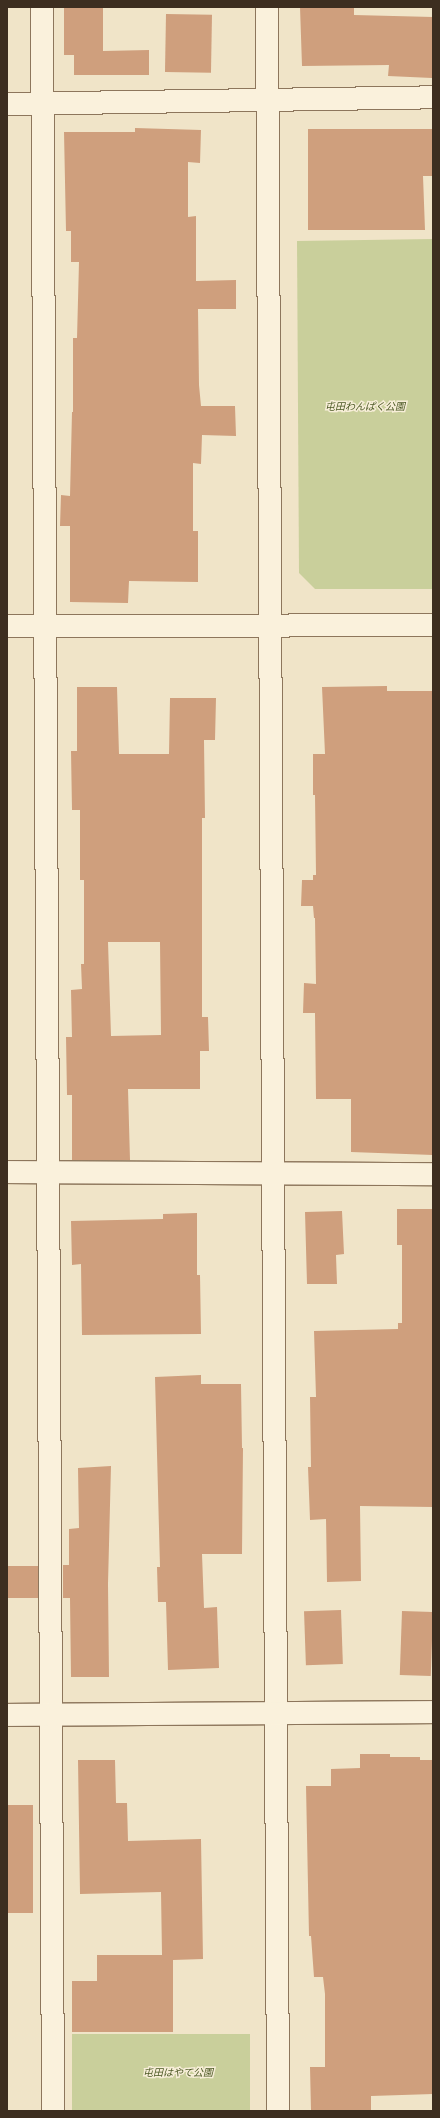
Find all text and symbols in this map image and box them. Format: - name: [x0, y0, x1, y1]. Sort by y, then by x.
- park label: 屯田わんぱく公園: [325, 401, 405, 413]
- park label: 屯田はやて公園: [143, 2067, 213, 2079]

